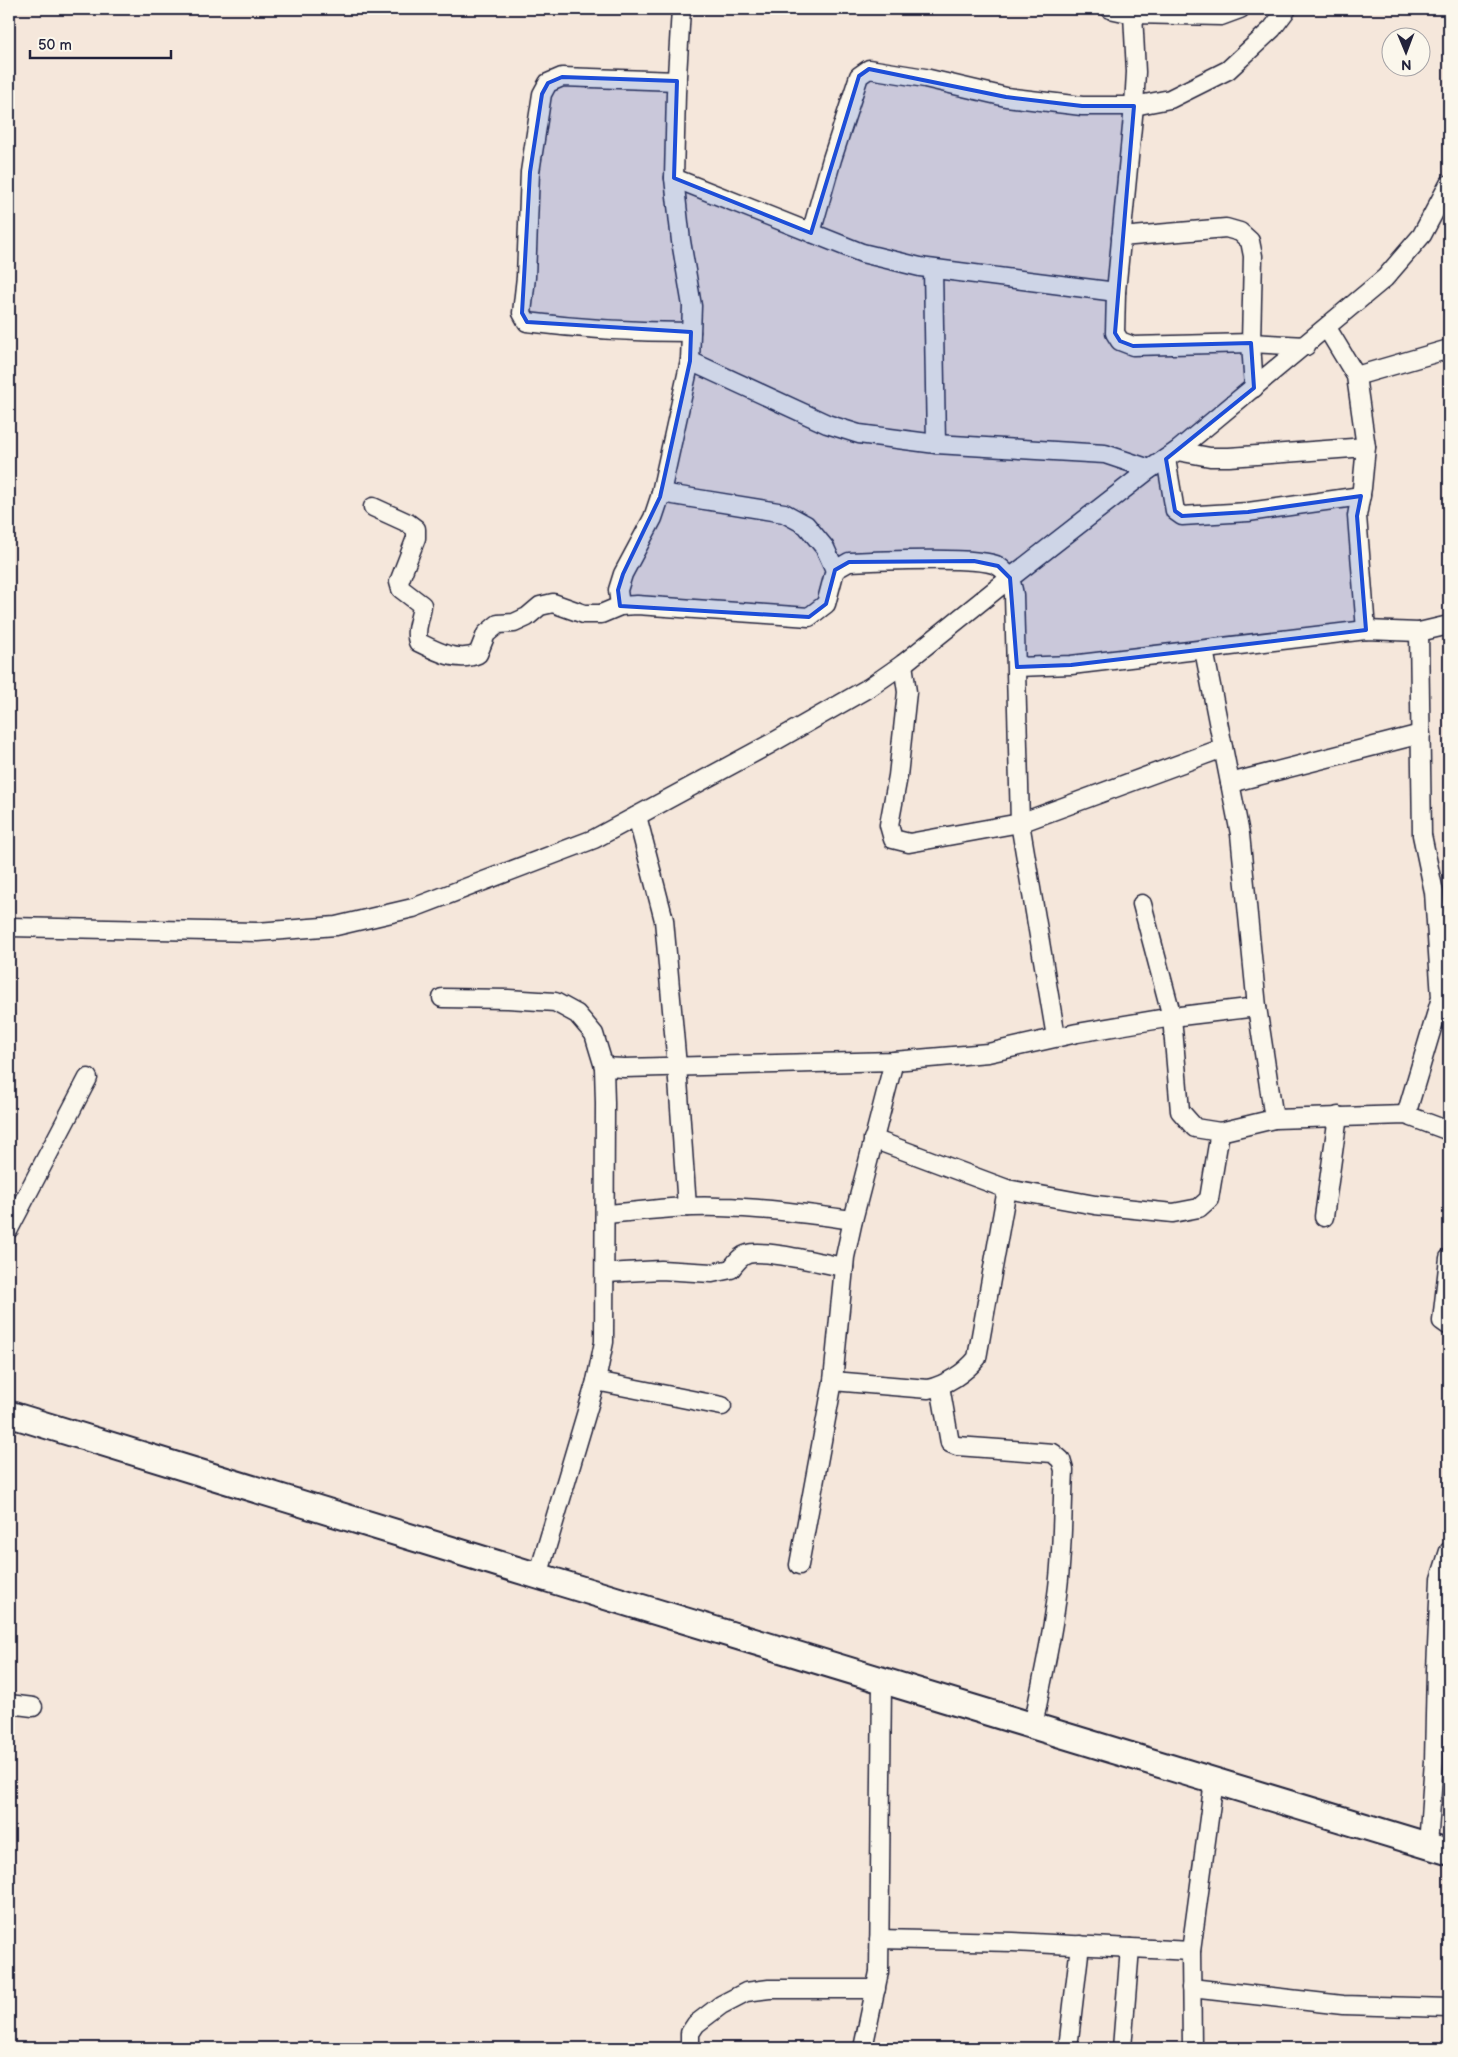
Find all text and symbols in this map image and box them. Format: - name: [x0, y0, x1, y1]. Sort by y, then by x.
- scale bar: [30, 28, 171, 60]
- north arrow: [1380, 28, 1430, 78]
- text: 50 m: [38, 36, 72, 55]
- text: N: [1401, 56, 1412, 73]

